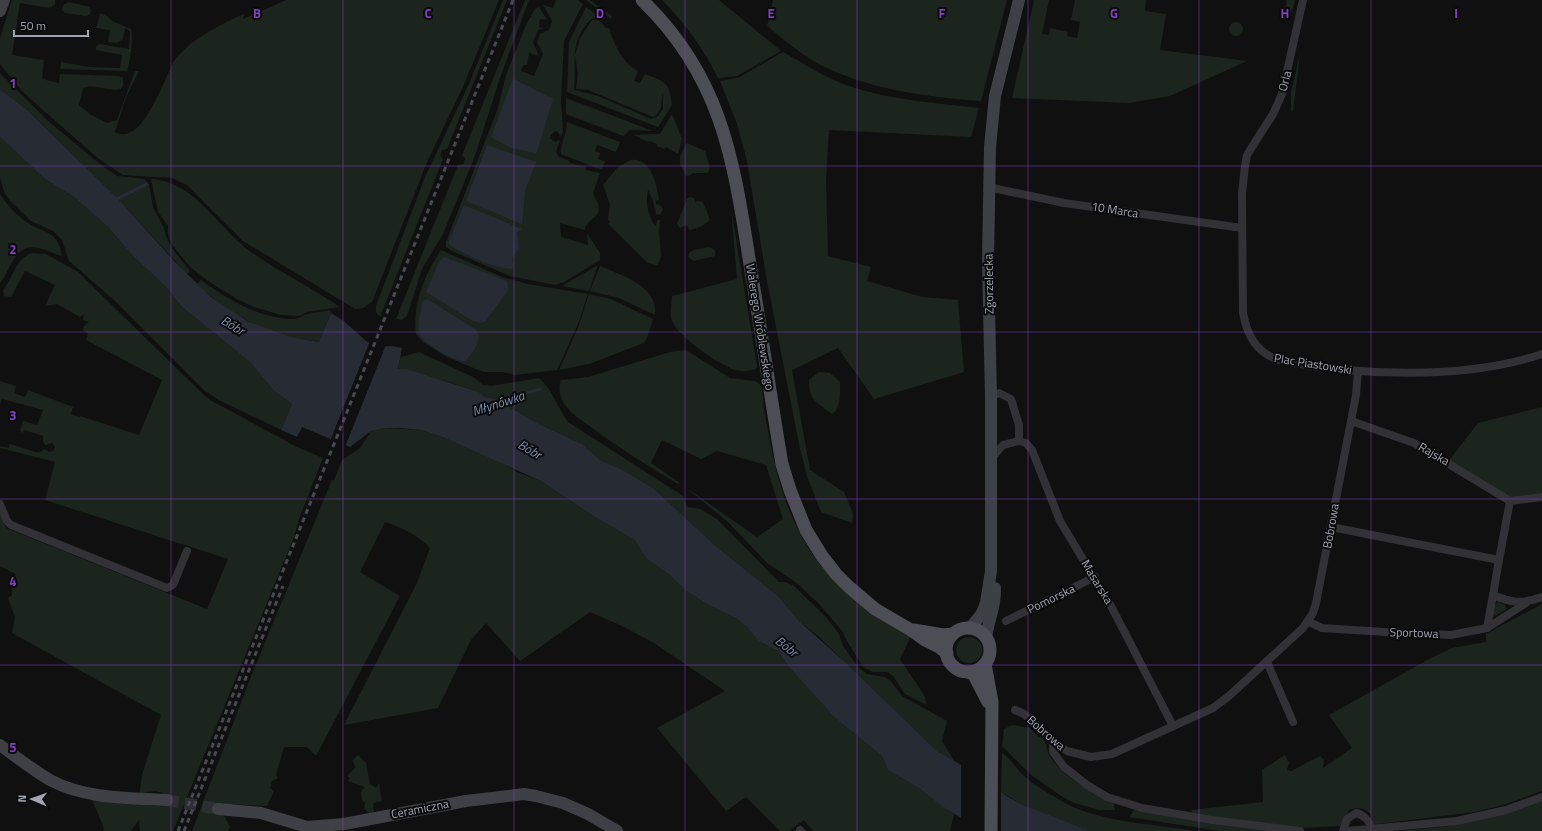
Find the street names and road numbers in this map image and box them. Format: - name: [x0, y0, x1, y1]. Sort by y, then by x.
- street label: Orla: [1273, 68, 1296, 93]
- street label: 10 Marca: [1090, 196, 1140, 223]
- street label: Zgorzelecka: [978, 254, 999, 314]
- street label: Walerego Wróblewskiego: [741, 262, 780, 392]
- street label: Plac Piastowski: [1273, 348, 1353, 379]
- street label: Rajska: [1415, 437, 1453, 470]
- street label: Bobrowa: [1317, 502, 1344, 550]
- street label: Masarska: [1077, 556, 1118, 608]
- street label: Pomorska: [1024, 579, 1078, 618]
- street label: Sportowa: [1389, 622, 1439, 643]
- street label: Bobrowa: [1023, 711, 1070, 755]
- street label: Ceramiczna: [389, 794, 450, 823]

